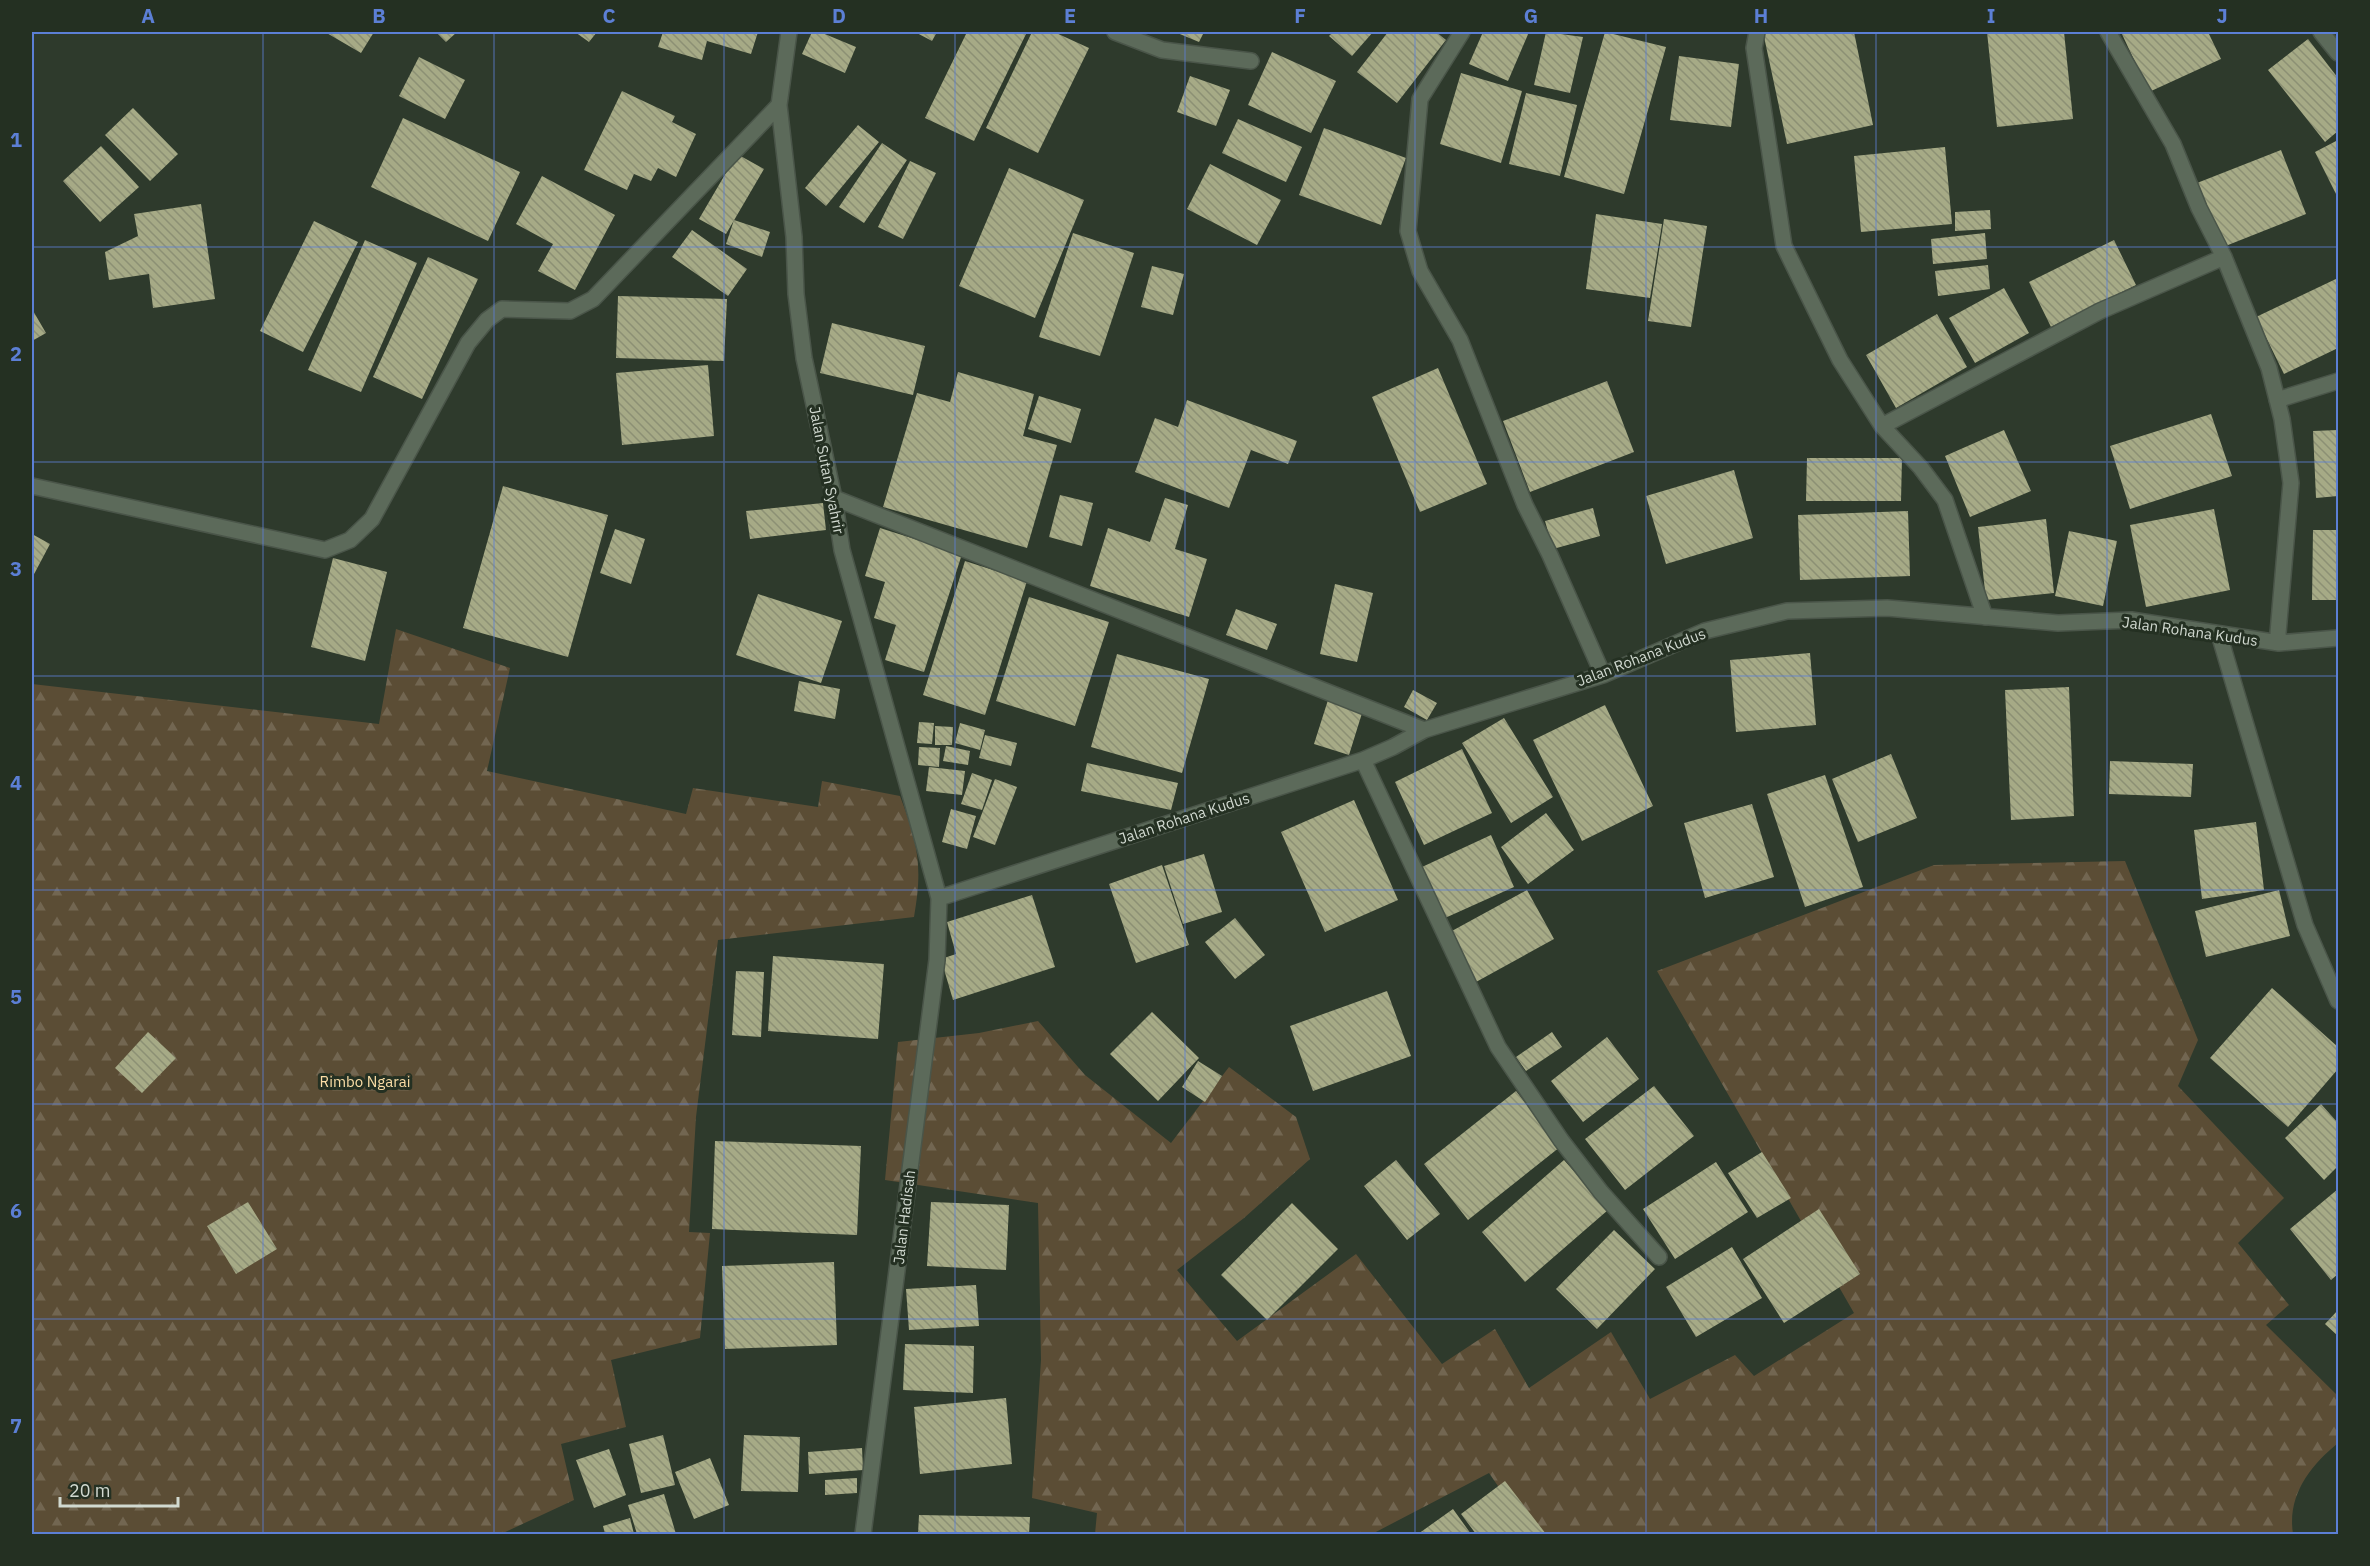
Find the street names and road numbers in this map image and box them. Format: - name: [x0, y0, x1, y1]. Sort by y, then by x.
- street label: Jalan Sutan Syahrir: [805, 405, 849, 536]
- street label: Jalan Rohana Kudus: [2121, 612, 2259, 650]
- street label: Jalan Rohana Kudus: [1574, 624, 1708, 690]
- street label: Jalan Rohana Kudus: [1116, 788, 1252, 848]
- street label: Jalan Hadisah: [889, 1169, 919, 1265]

